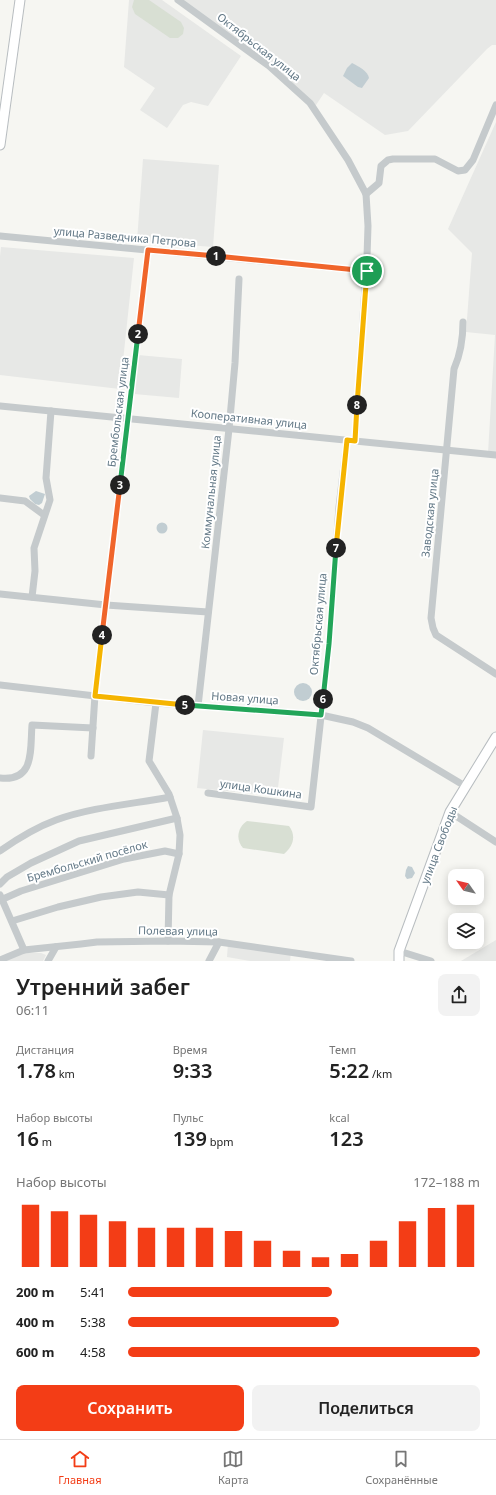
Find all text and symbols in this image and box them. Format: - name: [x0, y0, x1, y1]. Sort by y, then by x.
- street label: Октябрьская улица: [214, 9, 304, 84]
- street label: улица Разведчика Петрова: [53, 223, 197, 250]
- pin: 1: [206, 246, 226, 266]
- text: 1: [213, 248, 219, 263]
- pin: [350, 254, 384, 288]
- icon: arrive: [356, 260, 378, 282]
- pin: 2: [128, 324, 148, 344]
- text: 2: [135, 326, 141, 341]
- street label: Брембольская улица: [103, 356, 132, 468]
- pin: 8: [347, 395, 367, 415]
- text: 8: [354, 397, 360, 412]
- street label: Кооперативная улица: [190, 405, 308, 432]
- street label: Коммунальная улица: [197, 434, 224, 550]
- street label: Заводская улица: [417, 468, 442, 558]
- pin: 3: [110, 475, 130, 495]
- text: 3: [117, 477, 123, 492]
- pin: 7: [326, 538, 346, 558]
- text: 7: [333, 540, 339, 555]
- street label: Октябрьская улица: [306, 572, 329, 676]
- pin: 4: [92, 625, 112, 645]
- text: 4: [99, 627, 105, 642]
- street label: Новая улица: [211, 688, 279, 707]
- pin: 6: [313, 689, 333, 709]
- text: 6: [320, 691, 326, 706]
- pin: 5: [175, 695, 195, 715]
- text: 5: [182, 697, 188, 712]
- street label: улица Кошкина: [219, 775, 303, 802]
- street label: улица Свободы: [417, 804, 460, 886]
- street label: Брембольский посёлок: [25, 836, 149, 885]
- north arrow: [448, 869, 484, 905]
- map controls: [448, 869, 484, 949]
- button: layers: [448, 913, 484, 949]
- street label: Полевая улица: [138, 922, 218, 939]
- text: Утренний забег: [16, 971, 190, 1001]
- button: share: [438, 974, 480, 1016]
- text: 06:11: [16, 1001, 49, 1019]
- text: Дистанция: [16, 1042, 74, 1057]
- text: Время: [173, 1042, 207, 1057]
- text: Темп: [329, 1042, 356, 1057]
- text: 1.78: [16, 1057, 56, 1084]
- text: 9:33: [173, 1057, 213, 1084]
- text: 5:22: [329, 1057, 369, 1084]
- text: km: [56, 1066, 75, 1081]
- text: /km: [369, 1066, 392, 1081]
- text: Набор высоты: [16, 1110, 93, 1125]
- text: Пульс: [173, 1110, 204, 1125]
- text: kcal: [329, 1110, 350, 1125]
- text: 16: [16, 1125, 39, 1152]
- text: 139: [173, 1125, 207, 1152]
- text: 123: [329, 1125, 364, 1152]
- text: m: [39, 1134, 52, 1149]
- text: bpm: [207, 1134, 234, 1149]
- text: Набор высоты: [16, 1173, 107, 1191]
- text: 172–188 m: [413, 1173, 480, 1191]
- text: 200 m: [16, 1283, 54, 1301]
- text: 5:41: [80, 1283, 106, 1301]
- text: 400 m: [16, 1313, 54, 1331]
- text: 5:38: [80, 1313, 106, 1331]
- text: 600 m: [16, 1343, 54, 1361]
- text: 4:58: [80, 1343, 106, 1361]
- button: Сохранить: [16, 1385, 244, 1431]
- button: Поделиться: [252, 1385, 480, 1431]
- tab: Главная: [58, 1448, 102, 1487]
- tab: Карта: [218, 1448, 249, 1487]
- tab: Сохранённые: [365, 1448, 438, 1487]

